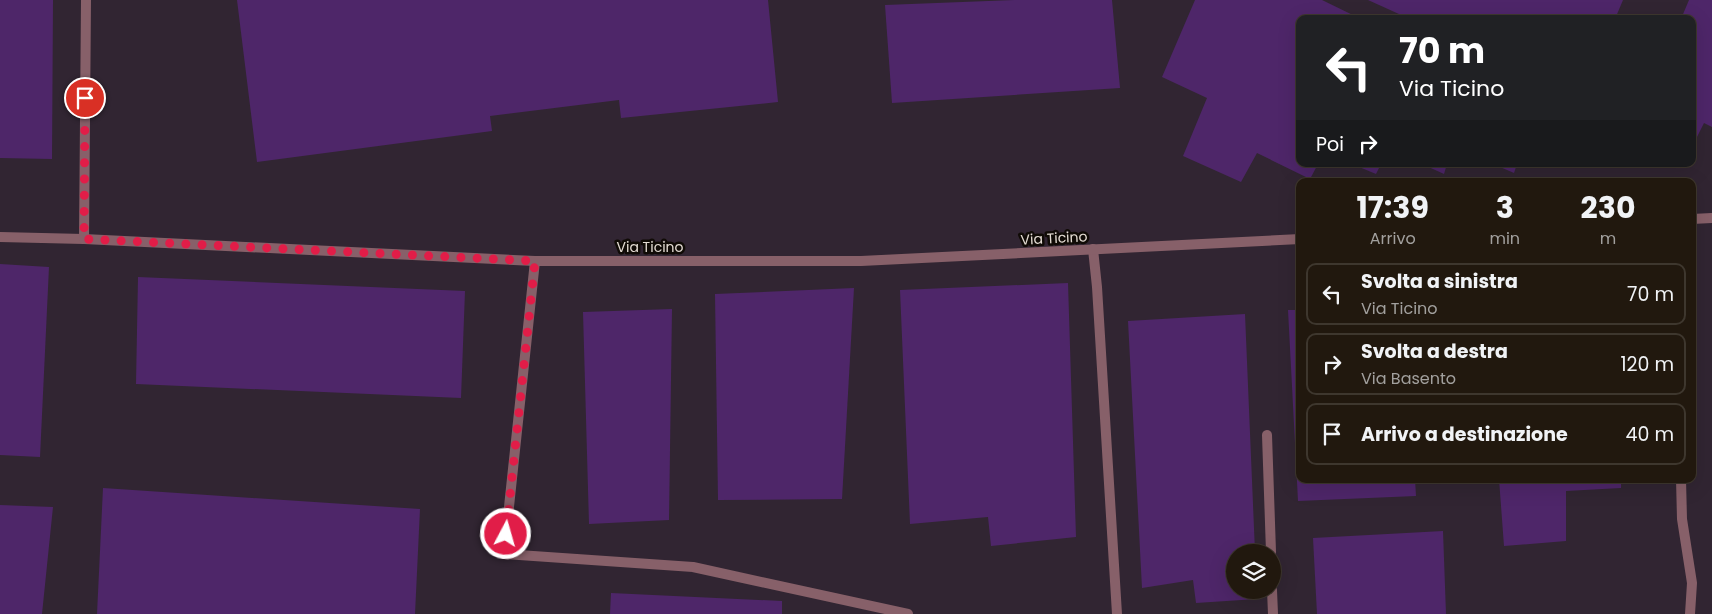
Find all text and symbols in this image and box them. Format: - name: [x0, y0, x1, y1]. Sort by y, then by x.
- text: 70 m: [1399, 26, 1485, 75]
- icon: left: [1316, 35, 1381, 100]
- text: Via Ticino: [1399, 73, 1504, 104]
- pin: [64, 77, 106, 119]
- icon: arrive: [71, 84, 99, 112]
- icon: right: [1354, 130, 1382, 158]
- text: Poi: [1316, 131, 1344, 158]
- text: 17:39: [1357, 186, 1429, 229]
- text: 3: [1496, 186, 1514, 229]
- text: 230: [1581, 186, 1635, 229]
- street label: Via Ticino: [1020, 226, 1088, 250]
- text: Arrivo: [1370, 227, 1416, 250]
- text: min: [1489, 227, 1520, 250]
- text: m: [1600, 227, 1616, 250]
- street label: Via Ticino: [617, 237, 684, 257]
- text: Svolta a sinistra: [1361, 268, 1518, 295]
- icon: left: [1318, 280, 1346, 308]
- text: 70 m: [1627, 281, 1674, 308]
- text: Via Ticino: [1361, 297, 1438, 320]
- text: Svolta a destra: [1361, 338, 1508, 365]
- icon: right: [1318, 350, 1346, 378]
- text: 120 m: [1620, 351, 1674, 378]
- text: Via Basento: [1361, 367, 1456, 390]
- icon: arrive: [1318, 420, 1346, 448]
- text: Arrivo a destinazione: [1361, 421, 1568, 448]
- text: 40 m: [1625, 421, 1674, 448]
- position arrow: [479, 507, 531, 559]
- map controls: [1226, 544, 1281, 599]
- button: layers: [1226, 544, 1281, 599]

